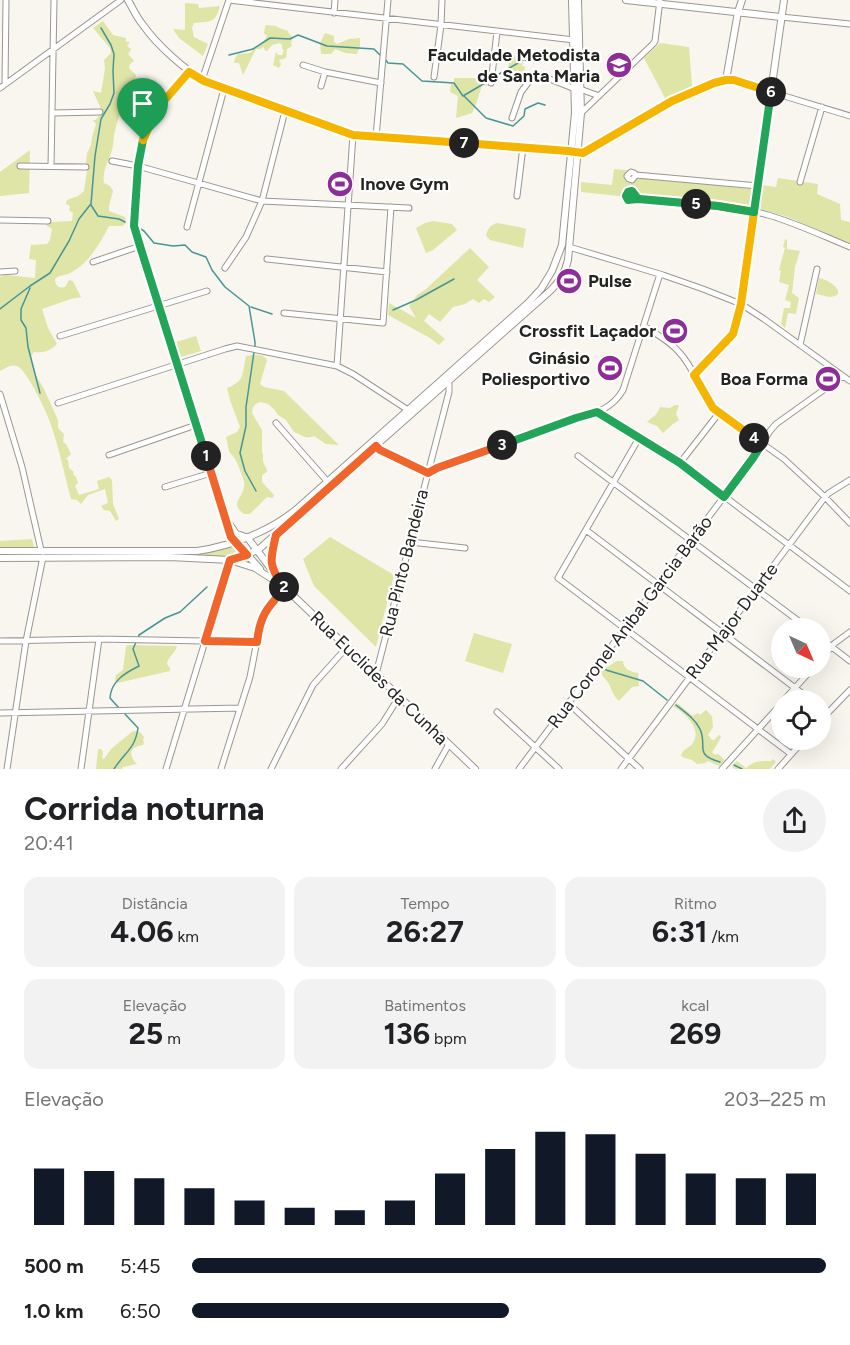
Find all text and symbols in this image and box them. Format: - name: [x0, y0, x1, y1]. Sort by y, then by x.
- place label: Faculdade Metodista de Santa Maria: [427, 44, 600, 87]
- school or university icon: Faculdade Metodista de Santa Maria: [604, 50, 634, 80]
- pin: 6: [756, 77, 786, 107]
- pin: [117, 78, 168, 140]
- text: 6: [766, 82, 776, 101]
- icon: arrive: [126, 87, 159, 120]
- pin: 7: [449, 128, 479, 158]
- text: 7: [460, 133, 468, 152]
- sports icon: Inove Gym: [325, 169, 355, 199]
- place label: Inove Gym: [360, 173, 449, 195]
- pin: 5: [681, 189, 711, 219]
- text: 5: [691, 194, 701, 213]
- sports icon: Pulse: [554, 266, 584, 296]
- place label: Pulse: [588, 270, 632, 292]
- sports icon: Crossfit Laçador: [660, 316, 690, 346]
- place label: Crossfit Laçador: [519, 320, 656, 342]
- place label: Ginásio Poliesportivo: [481, 347, 590, 390]
- sports icon: Ginásio Poliesportivo: [595, 353, 625, 383]
- sports icon: Boa Forma: [813, 364, 843, 394]
- place label: Boa Forma: [720, 368, 808, 390]
- pin: 4: [739, 423, 769, 453]
- text: 4: [749, 428, 759, 447]
- pin: 3: [487, 430, 517, 460]
- text: 3: [498, 435, 506, 454]
- pin: 1: [191, 441, 221, 471]
- text: 1: [203, 446, 209, 465]
- street label: Rua Pinto Bandeira: [375, 487, 433, 639]
- street label: Rua Coronel Anibal Garcia Barão: [543, 512, 717, 732]
- street label: Rua Major Duarte: [681, 559, 783, 683]
- pin: 2: [269, 572, 299, 602]
- text: 2: [279, 577, 289, 596]
- street label: Rua Euclides da Cunha: [305, 606, 453, 750]
- north arrow: [771, 618, 831, 678]
- map controls: [771, 618, 831, 750]
- button: locate: [771, 690, 831, 750]
- text: Corrida noturna: [24, 789, 265, 828]
- button: share: [763, 789, 826, 852]
- text: 20:41: [24, 831, 74, 855]
- text: Distância: [122, 894, 188, 913]
- text: Tempo: [401, 894, 449, 913]
- text: Ritmo: [674, 894, 717, 913]
- text: 4.06: [110, 913, 174, 950]
- text: 26:27: [386, 913, 464, 950]
- text: 6:31: [652, 913, 707, 950]
- text: km: [174, 927, 199, 946]
- text: /km: [707, 927, 739, 946]
- text: Elevação: [123, 996, 187, 1015]
- text: Batimentos: [384, 996, 466, 1015]
- text: kcal: [681, 996, 709, 1015]
- text: 25: [128, 1015, 163, 1052]
- text: 136: [383, 1015, 430, 1052]
- text: 269: [669, 1015, 721, 1052]
- text: m: [163, 1029, 181, 1048]
- text: bpm: [430, 1029, 467, 1048]
- text: Elevação: [24, 1087, 104, 1111]
- text: 203–225 m: [724, 1087, 826, 1111]
- text: 500 m: [24, 1254, 84, 1278]
- text: 5:45: [120, 1254, 160, 1278]
- text: 1.0 km: [24, 1299, 83, 1323]
- text: 6:50: [120, 1299, 161, 1323]

